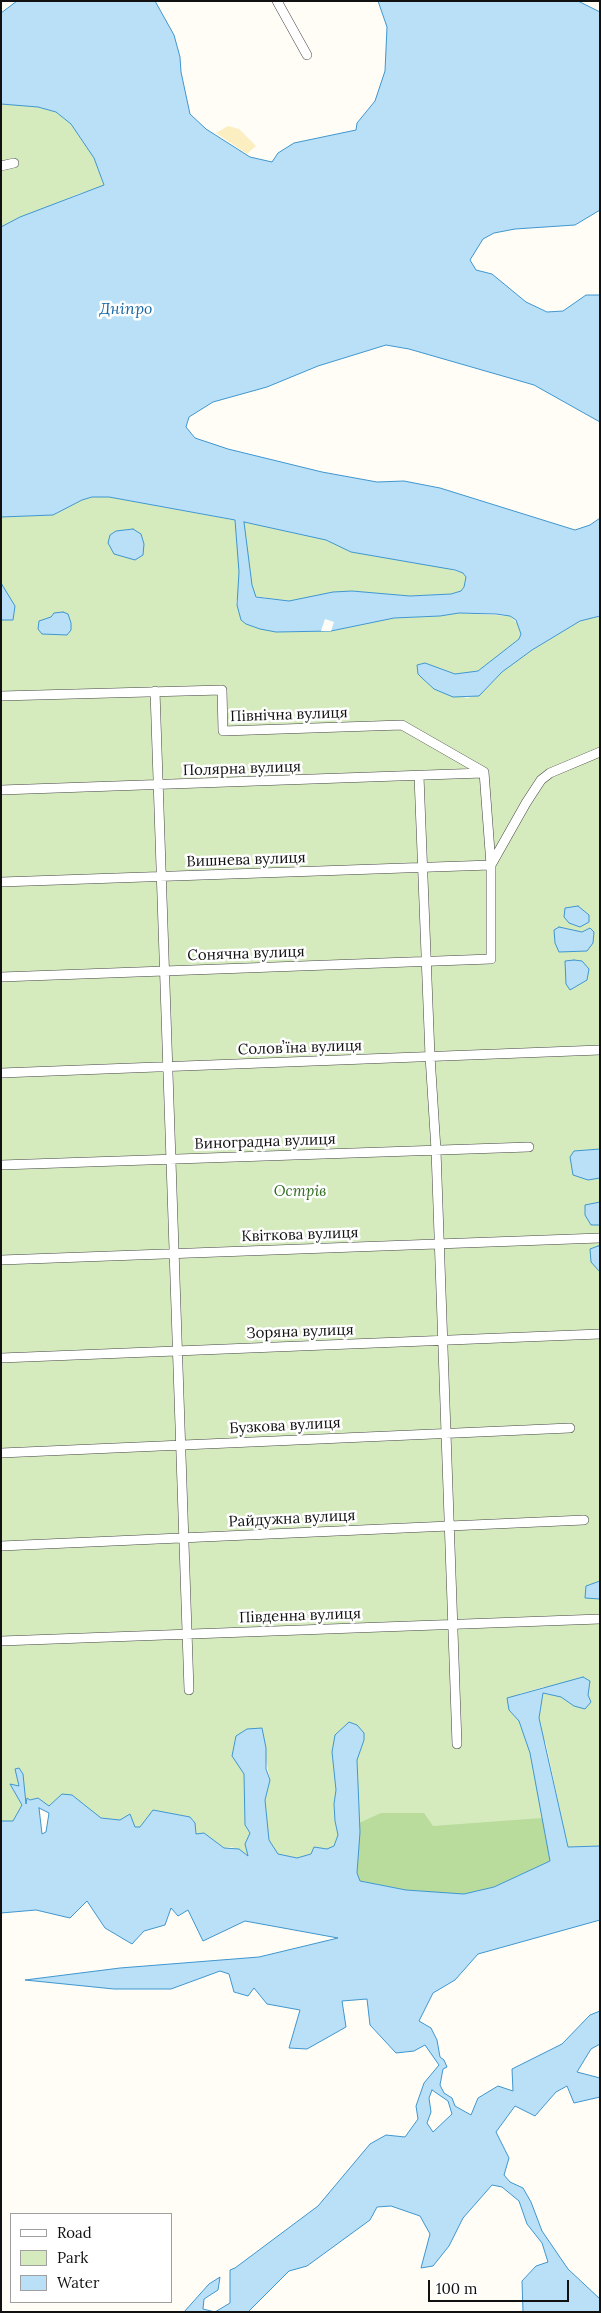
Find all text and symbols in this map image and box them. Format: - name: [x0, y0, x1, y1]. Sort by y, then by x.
- water label: Дніпро: [100, 299, 152, 319]
- street label: Північна вулиця: [230, 704, 348, 726]
- street label: Полярна вулиця: [183, 758, 301, 780]
- street label: Вишнева вулиця: [186, 849, 306, 871]
- street label: Сонячна вулиця: [187, 943, 305, 965]
- street label: Соловʼїна вулиця: [238, 1037, 362, 1059]
- street label: Виноградна вулиця: [194, 1131, 336, 1153]
- park label: Острів: [274, 1183, 326, 1201]
- street label: Квіткова вулиця: [241, 1224, 359, 1246]
- street label: Зоряна вулиця: [246, 1321, 354, 1343]
- street label: Бузкова вулиця: [229, 1414, 341, 1438]
- street label: Райдужна вулиця: [228, 1507, 356, 1531]
- street label: Південна вулиця: [239, 1605, 361, 1627]
- legend: [10, 2213, 172, 2303]
- text: Road: [57, 2223, 92, 2242]
- text: Park: [57, 2248, 88, 2267]
- scale bar: [431, 2270, 572, 2302]
- text: Water: [57, 2273, 99, 2292]
- text: 100 m: [436, 2279, 477, 2298]

